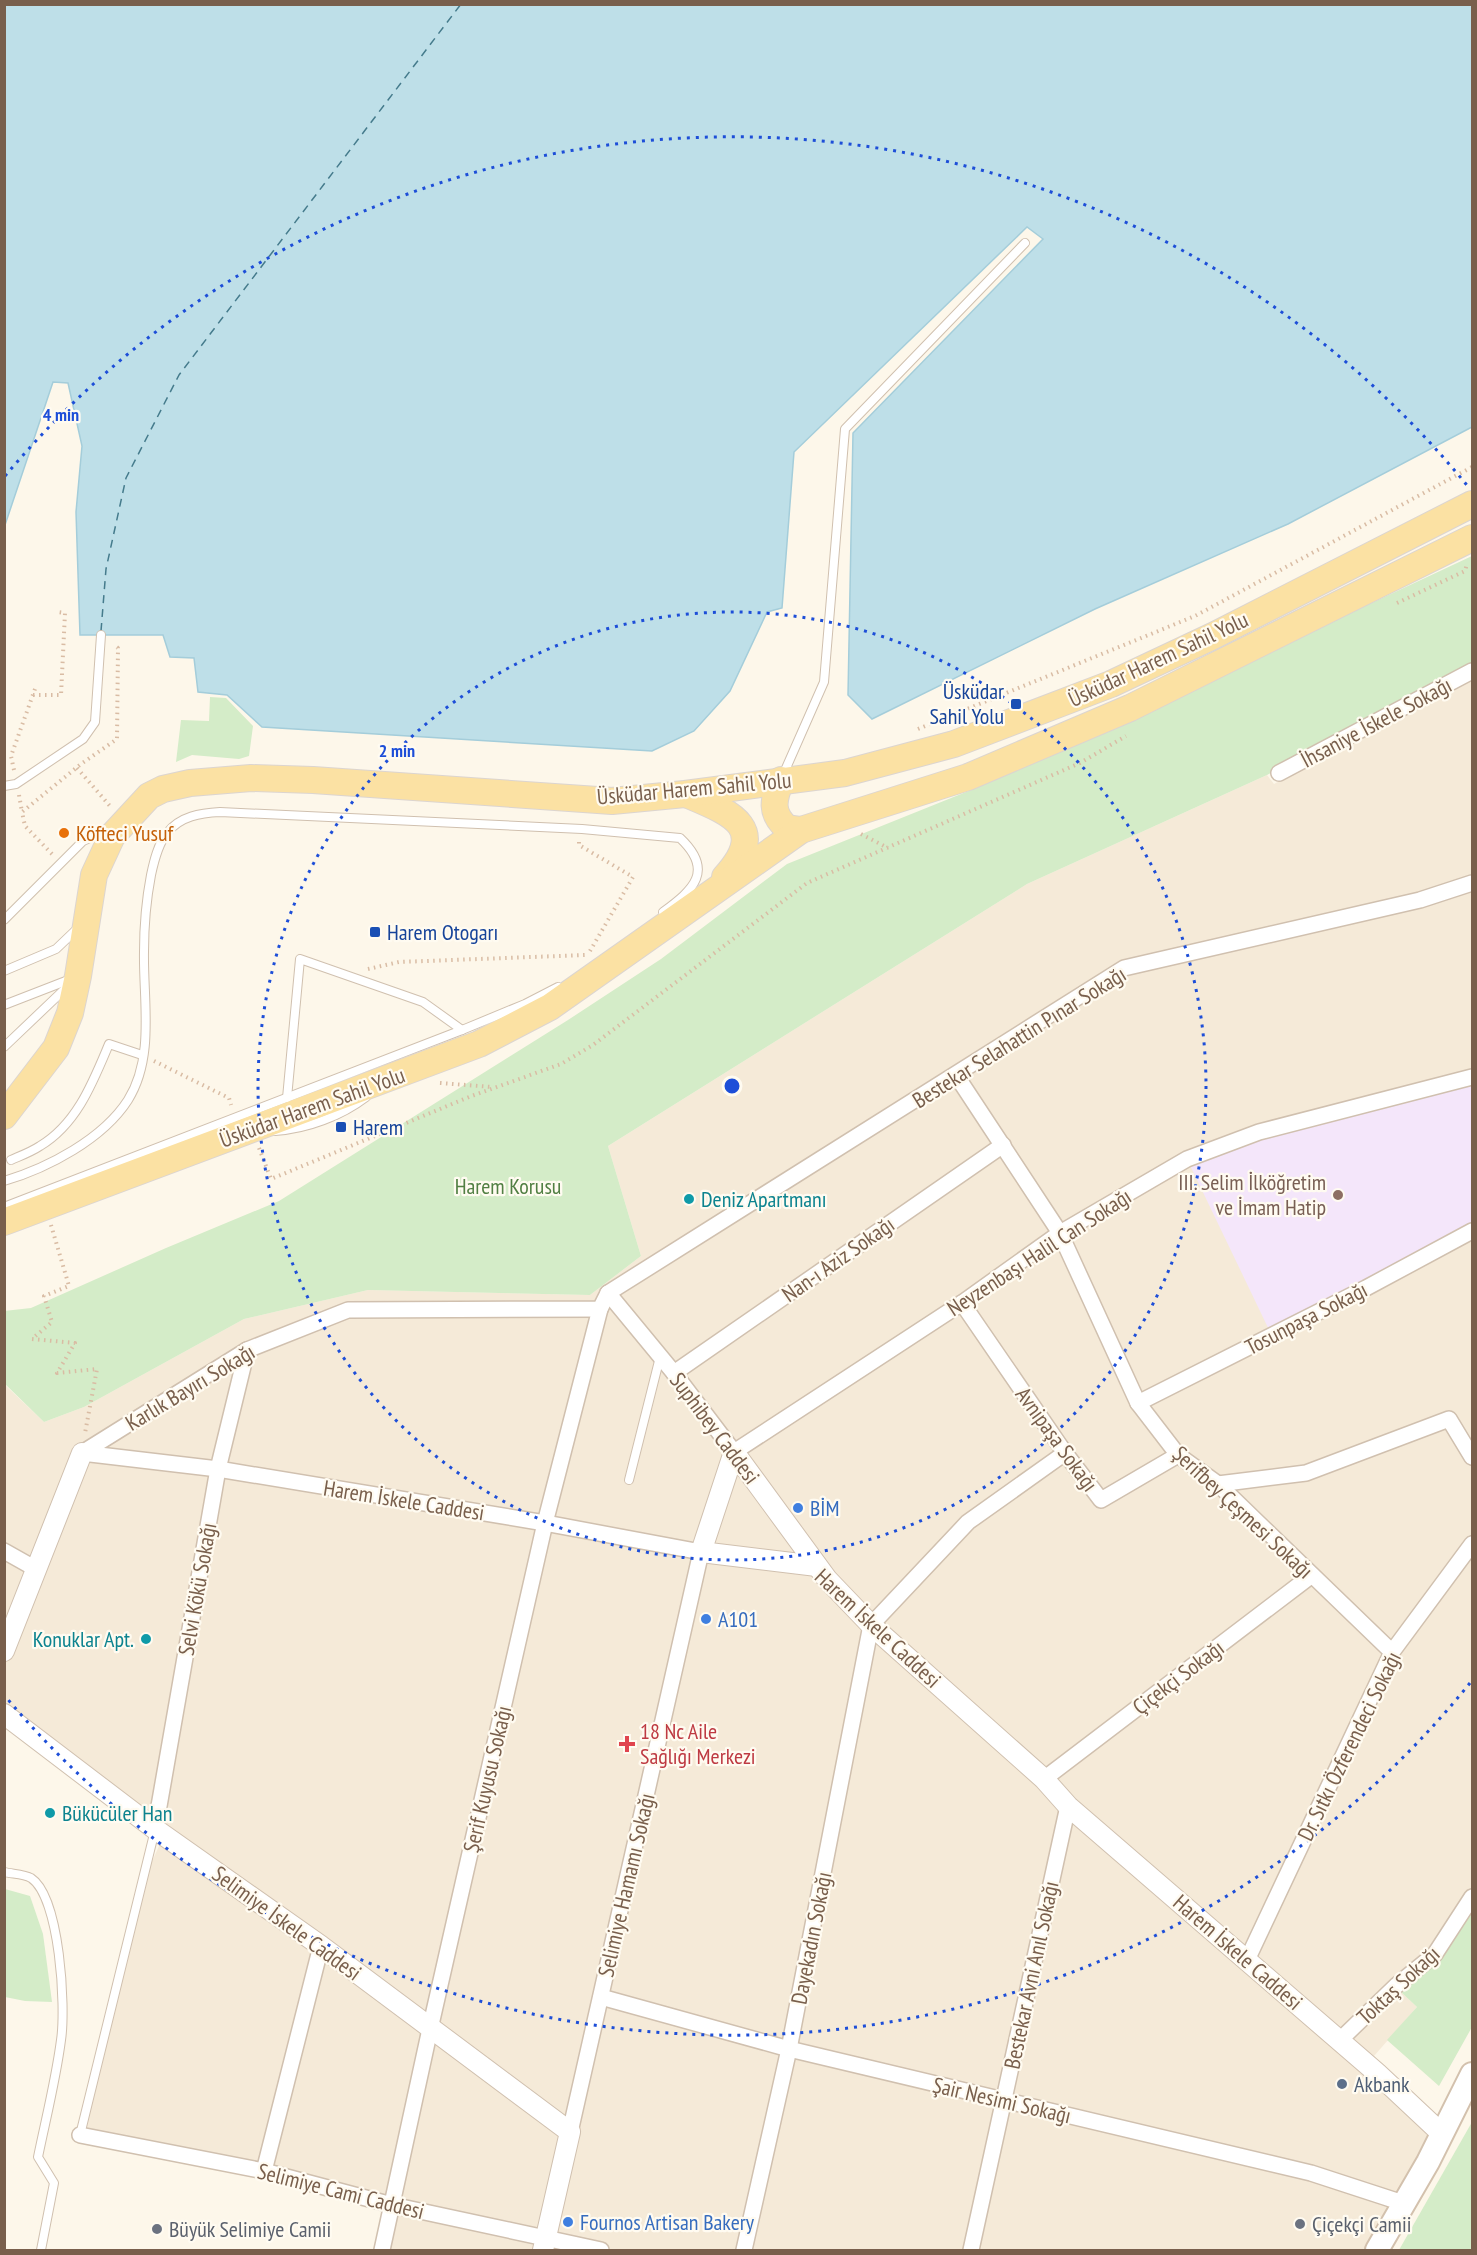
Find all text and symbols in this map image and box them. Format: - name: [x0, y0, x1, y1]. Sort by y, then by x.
- text: 4 min: [43, 403, 79, 426]
- street label: Üsküdar Harem Sahil Yolu: [1064, 605, 1252, 713]
- street label: İhsaniye İskele Sokağı: [1296, 670, 1456, 774]
- place label: Üsküdar Sahil Yolu: [929, 677, 1004, 730]
- marker: Üsküdar Sahil Yolu: [1009, 697, 1023, 711]
- text: 2 min: [379, 739, 415, 762]
- street label: Üsküdar Harem Sahil Yolu: [596, 766, 792, 810]
- place label: Köfteci Yusuf: [76, 819, 174, 847]
- marker: Köfteci Yusuf: [57, 826, 71, 840]
- place label: Harem Otogarı: [387, 918, 498, 946]
- marker: Harem Otogarı: [368, 925, 382, 939]
- street label: Bestekar Selahattin Pınar Sokağı: [907, 960, 1131, 1114]
- street label: Üsküdar Harem Sahil Yolu: [216, 1061, 408, 1153]
- centre of rings: [722, 1076, 742, 1096]
- place label: Harem: [353, 1114, 403, 1140]
- marker: Harem: [334, 1120, 348, 1134]
- place label: III. Selim İlköğretim ve İmam Hatip: [1178, 1168, 1326, 1221]
- park label: Harem Korusu: [455, 1172, 561, 1200]
- street label: Neyzenbaşı Halil Can Sokağı: [942, 1182, 1136, 1322]
- place label: Deniz Apartmanı: [701, 1185, 826, 1213]
- marker: III. Selim İlköğretim ve İmam Hatip: [1331, 1188, 1345, 1202]
- marker: Deniz Apartmanı: [682, 1192, 696, 1206]
- street label: Nan-ı Aziz Sokağı: [776, 1210, 900, 1308]
- street label: Tosunpaşa Sokağı: [1240, 1275, 1372, 1361]
- street label: Karlık Bayırı Sokağı: [120, 1337, 260, 1437]
- street label: Suphibey Caddesi: [664, 1367, 766, 1489]
- street label: Avnipaşa Sokağı: [1010, 1381, 1104, 1497]
- street label: Şerifbey Çeşmesi Sokağı: [1167, 1440, 1319, 1584]
- street label: Harem İskele Caddesi: [322, 1473, 486, 1527]
- place label: BİM: [810, 1494, 840, 1522]
- marker: BİM: [791, 1501, 805, 1515]
- street label: Selvi Kökü Sokağı: [172, 1520, 222, 1658]
- street label: Harem İskele Caddesi: [809, 1562, 947, 1694]
- place label: A101: [718, 1605, 758, 1633]
- marker: A101: [699, 1612, 713, 1626]
- place label: Konuklar Apt.: [33, 1625, 134, 1653]
- marker: Konuklar Apt.: [139, 1632, 153, 1646]
- street label: Çiçekçi Sokağı: [1127, 1633, 1229, 1721]
- street label: Dr. Sıtkı Özferendeci Sokağı: [1291, 1647, 1407, 1845]
- street label: Şerif Kuyusu Sokağı: [457, 1703, 517, 1855]
- place label: 18 Nc Aile Sağlığı Merkezi: [640, 1717, 756, 1770]
- marker: 18 Nc Aile Sağlığı Merkezi: [618, 1735, 636, 1753]
- street label: Selimiye Hamamı Sokağı: [591, 1790, 661, 1980]
- place label: Bükücüler Han: [62, 1799, 173, 1827]
- marker: Bükücüler Han: [43, 1806, 57, 1820]
- street label: Selimiye İskele Caddesi: [207, 1860, 367, 1986]
- street label: Dayekadın Sokağı: [784, 1869, 838, 2007]
- street label: Bestekar Avni Anıl Sokağı: [997, 1879, 1065, 2071]
- street label: Harem İskele Caddesi: [1168, 1888, 1308, 2016]
- street label: Toktaş Sokağı: [1351, 1940, 1445, 2030]
- street label: Şair Nesimi Sokağı: [930, 2070, 1074, 2130]
- place label: Akbank: [1354, 2070, 1410, 2098]
- marker: Akbank: [1335, 2077, 1349, 2091]
- street label: Selimiye Cami Caddesi: [255, 2157, 427, 2225]
- place label: Fournos Artisan Bakery: [580, 2208, 755, 2236]
- place label: Çiçekçi Camii: [1312, 2210, 1411, 2238]
- place label: Büyük Selimiye Camii: [169, 2215, 331, 2243]
- marker: Fournos Artisan Bakery: [561, 2215, 575, 2229]
- marker: Çiçekçi Camii: [1293, 2217, 1307, 2231]
- marker: Büyük Selimiye Camii: [150, 2222, 164, 2236]

